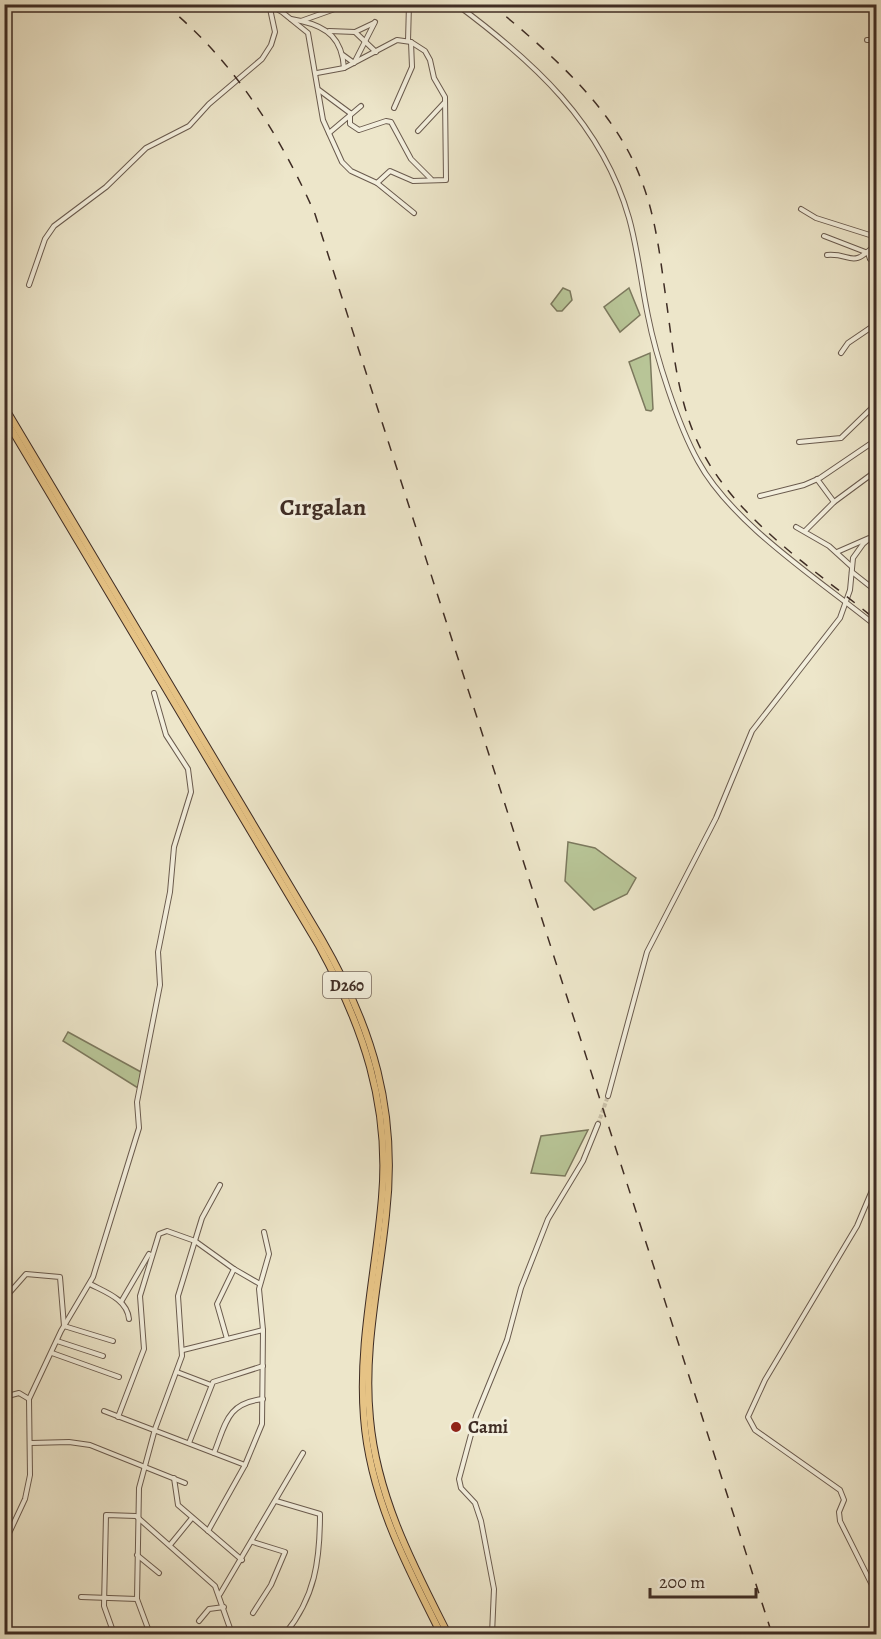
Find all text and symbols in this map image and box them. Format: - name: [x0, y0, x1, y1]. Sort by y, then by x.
- district label: Cırgalan: [280, 491, 367, 523]
- road number: D260: [323, 972, 371, 998]
- place label: Cami: [468, 1415, 508, 1439]
- marker: Cami: [449, 1420, 463, 1434]
- scale bar: [650, 1561, 756, 1599]
- text: 200 m: [659, 1570, 705, 1594]

